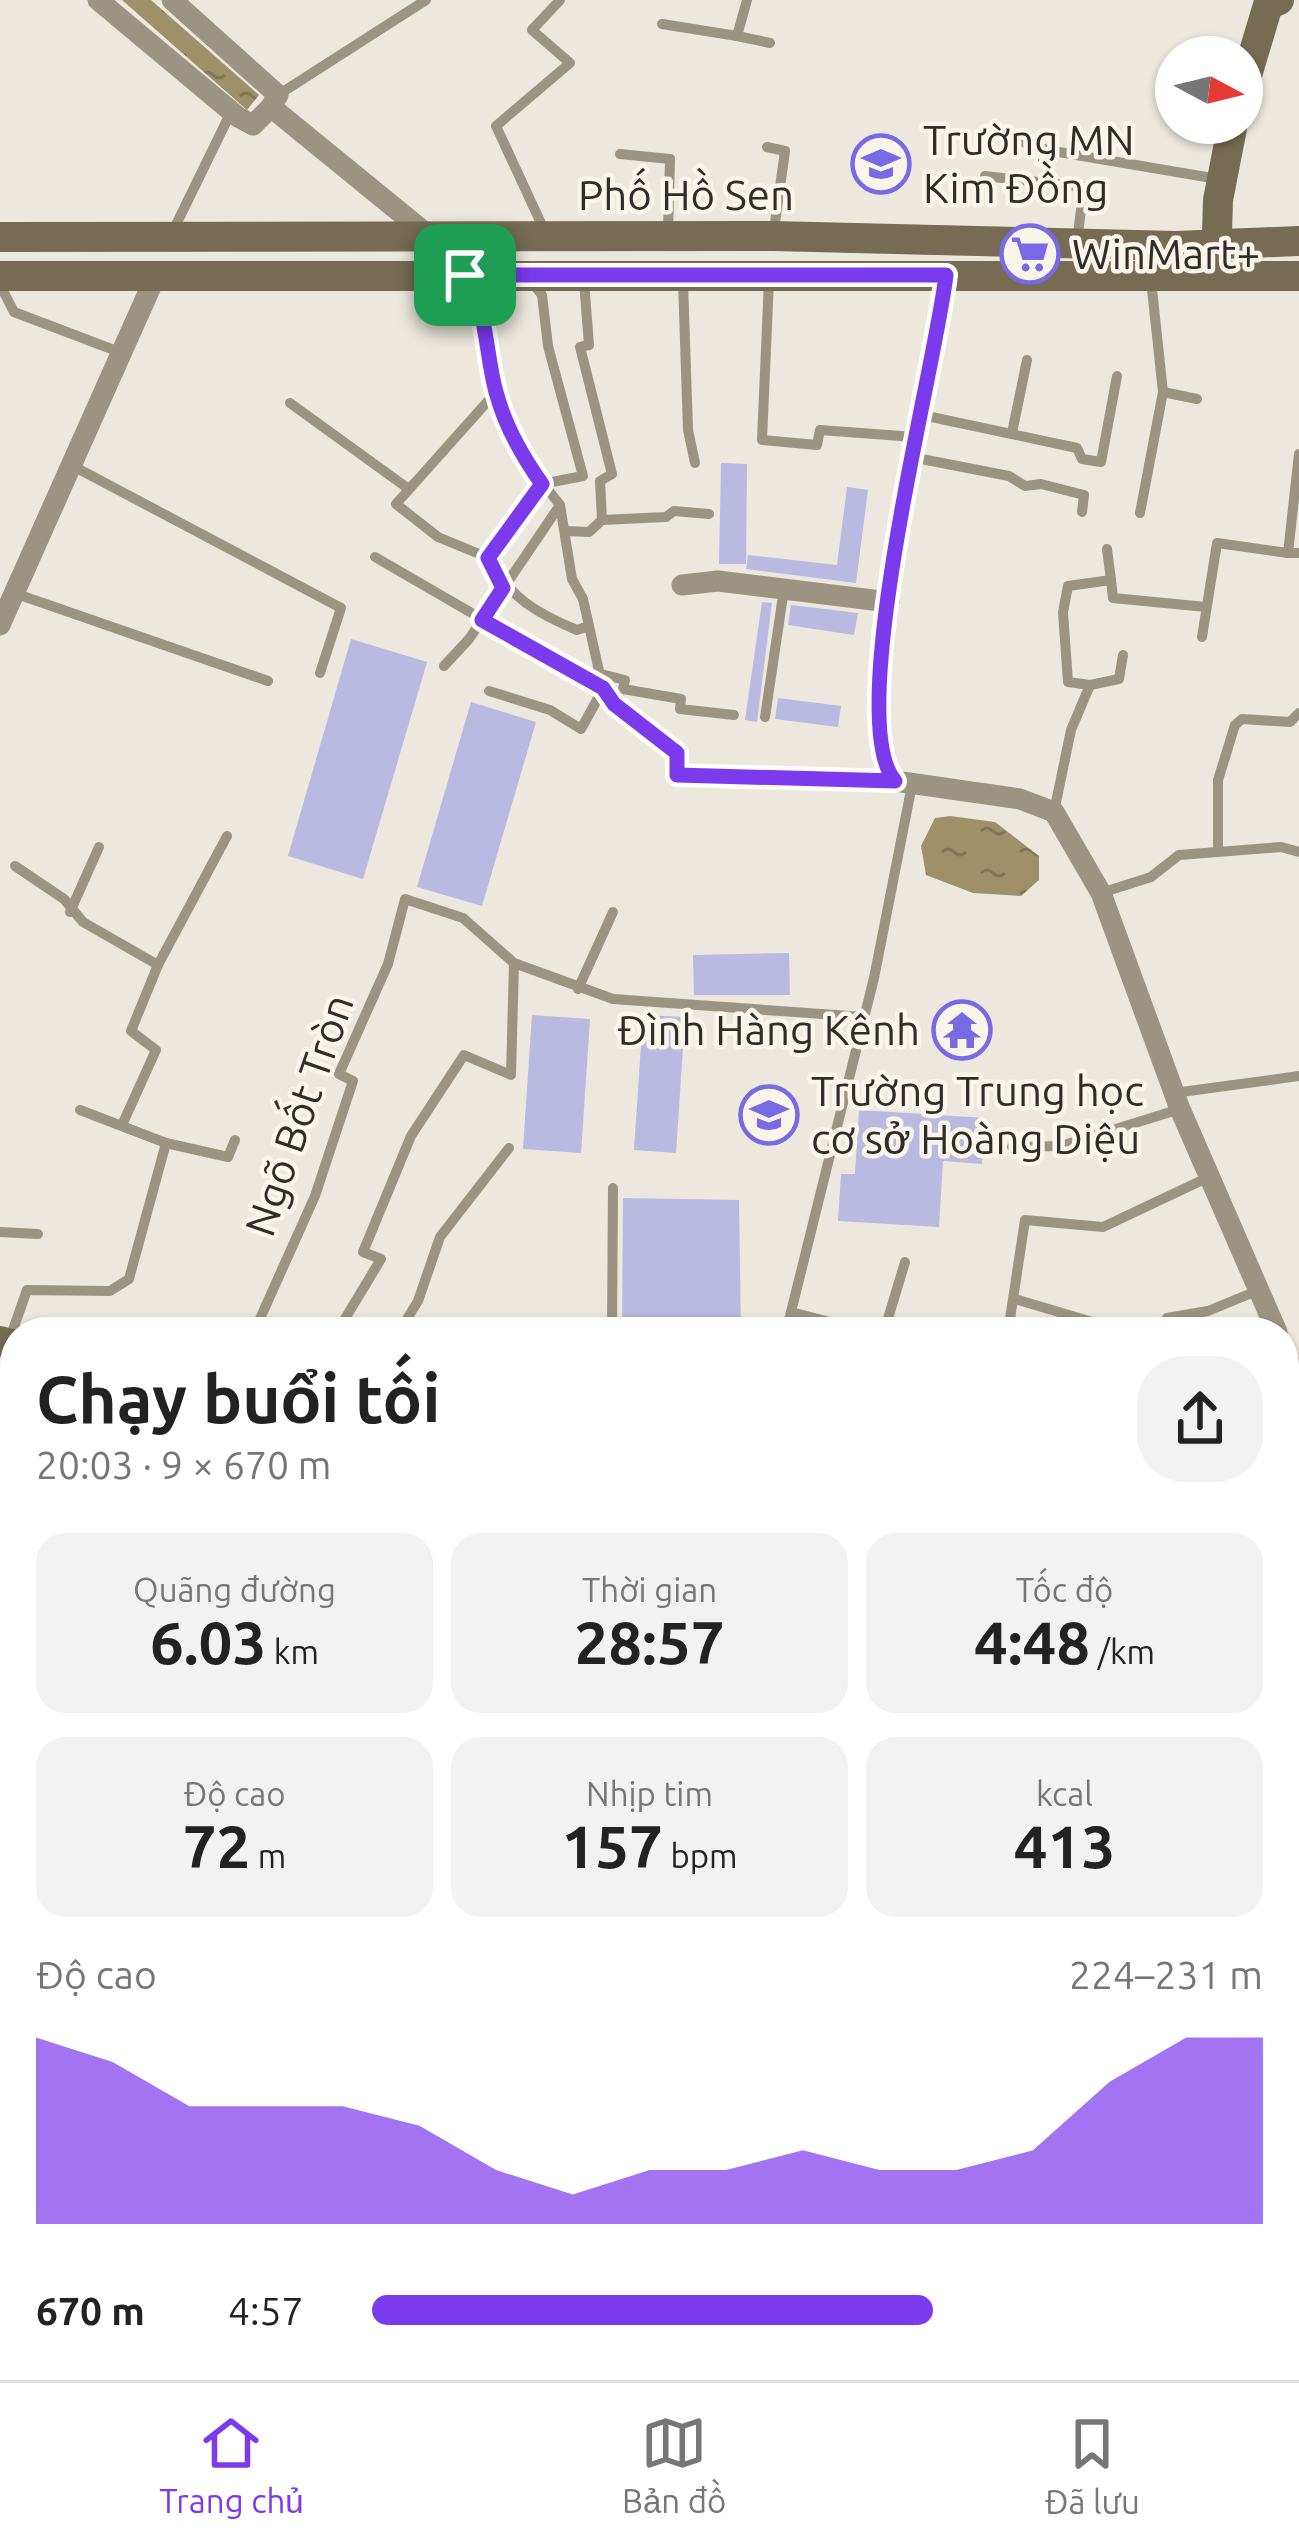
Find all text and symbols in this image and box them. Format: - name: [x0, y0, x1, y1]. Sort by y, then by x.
- north arrow: [1155, 36, 1263, 144]
- map controls: [1155, 36, 1263, 144]
- place label: Trường MN Kim Đồng: [923, 116, 1135, 211]
- school or university icon: Trường MN Kim Đồng: [850, 133, 912, 195]
- street label: Phố Hồ Sen: [578, 167, 794, 218]
- supermarket icon: WinMart+: [999, 223, 1061, 285]
- pin: [414, 224, 516, 326]
- place label: WinMart+: [1072, 230, 1260, 277]
- icon: arrive: [432, 242, 498, 308]
- street label: Ngõ Bốt Tròn: [231, 987, 362, 1242]
- temple icon: Đình Hàng Kênh: [931, 999, 993, 1061]
- place label: Đình Hàng Kênh: [617, 1006, 920, 1053]
- place label: Trường Trung học cơ sở Hoàng Diệu: [811, 1067, 1144, 1162]
- school or university icon: Trường Trung học cơ sở Hoàng Diệu: [738, 1084, 800, 1146]
- button: share: [1137, 1356, 1263, 1482]
- text: Chạy buổi tối: [36, 1361, 441, 1435]
- text: 20:03 · 9 × 670 m: [36, 1443, 331, 1486]
- text: Quãng đường: [133, 1571, 336, 1608]
- text: Thời gian: [582, 1571, 717, 1608]
- text: Tốc độ: [1016, 1571, 1113, 1608]
- text: 6.03: [150, 1608, 266, 1675]
- text: 28:57: [574, 1608, 725, 1675]
- text: 4:48: [974, 1608, 1090, 1675]
- text: km: [266, 1633, 319, 1670]
- text: /km: [1090, 1633, 1155, 1670]
- text: Độ cao: [183, 1775, 286, 1812]
- text: Nhịp tim: [586, 1775, 713, 1812]
- text: kcal: [1036, 1775, 1093, 1812]
- text: 72: [183, 1812, 250, 1879]
- text: 157: [561, 1812, 663, 1879]
- text: 413: [1014, 1812, 1115, 1879]
- text: m: [250, 1837, 286, 1874]
- text: bpm: [663, 1837, 738, 1874]
- text: Độ cao: [36, 1953, 157, 1996]
- text: 224–231 m: [1069, 1953, 1263, 1996]
- text: 670 m: [36, 2289, 145, 2332]
- text: 4:57: [228, 2289, 304, 2332]
- tab: Trang chủ: [159, 2410, 304, 2521]
- tab: Bản đồ: [622, 2410, 726, 2521]
- tab: Đã lưu: [1045, 2411, 1140, 2520]

